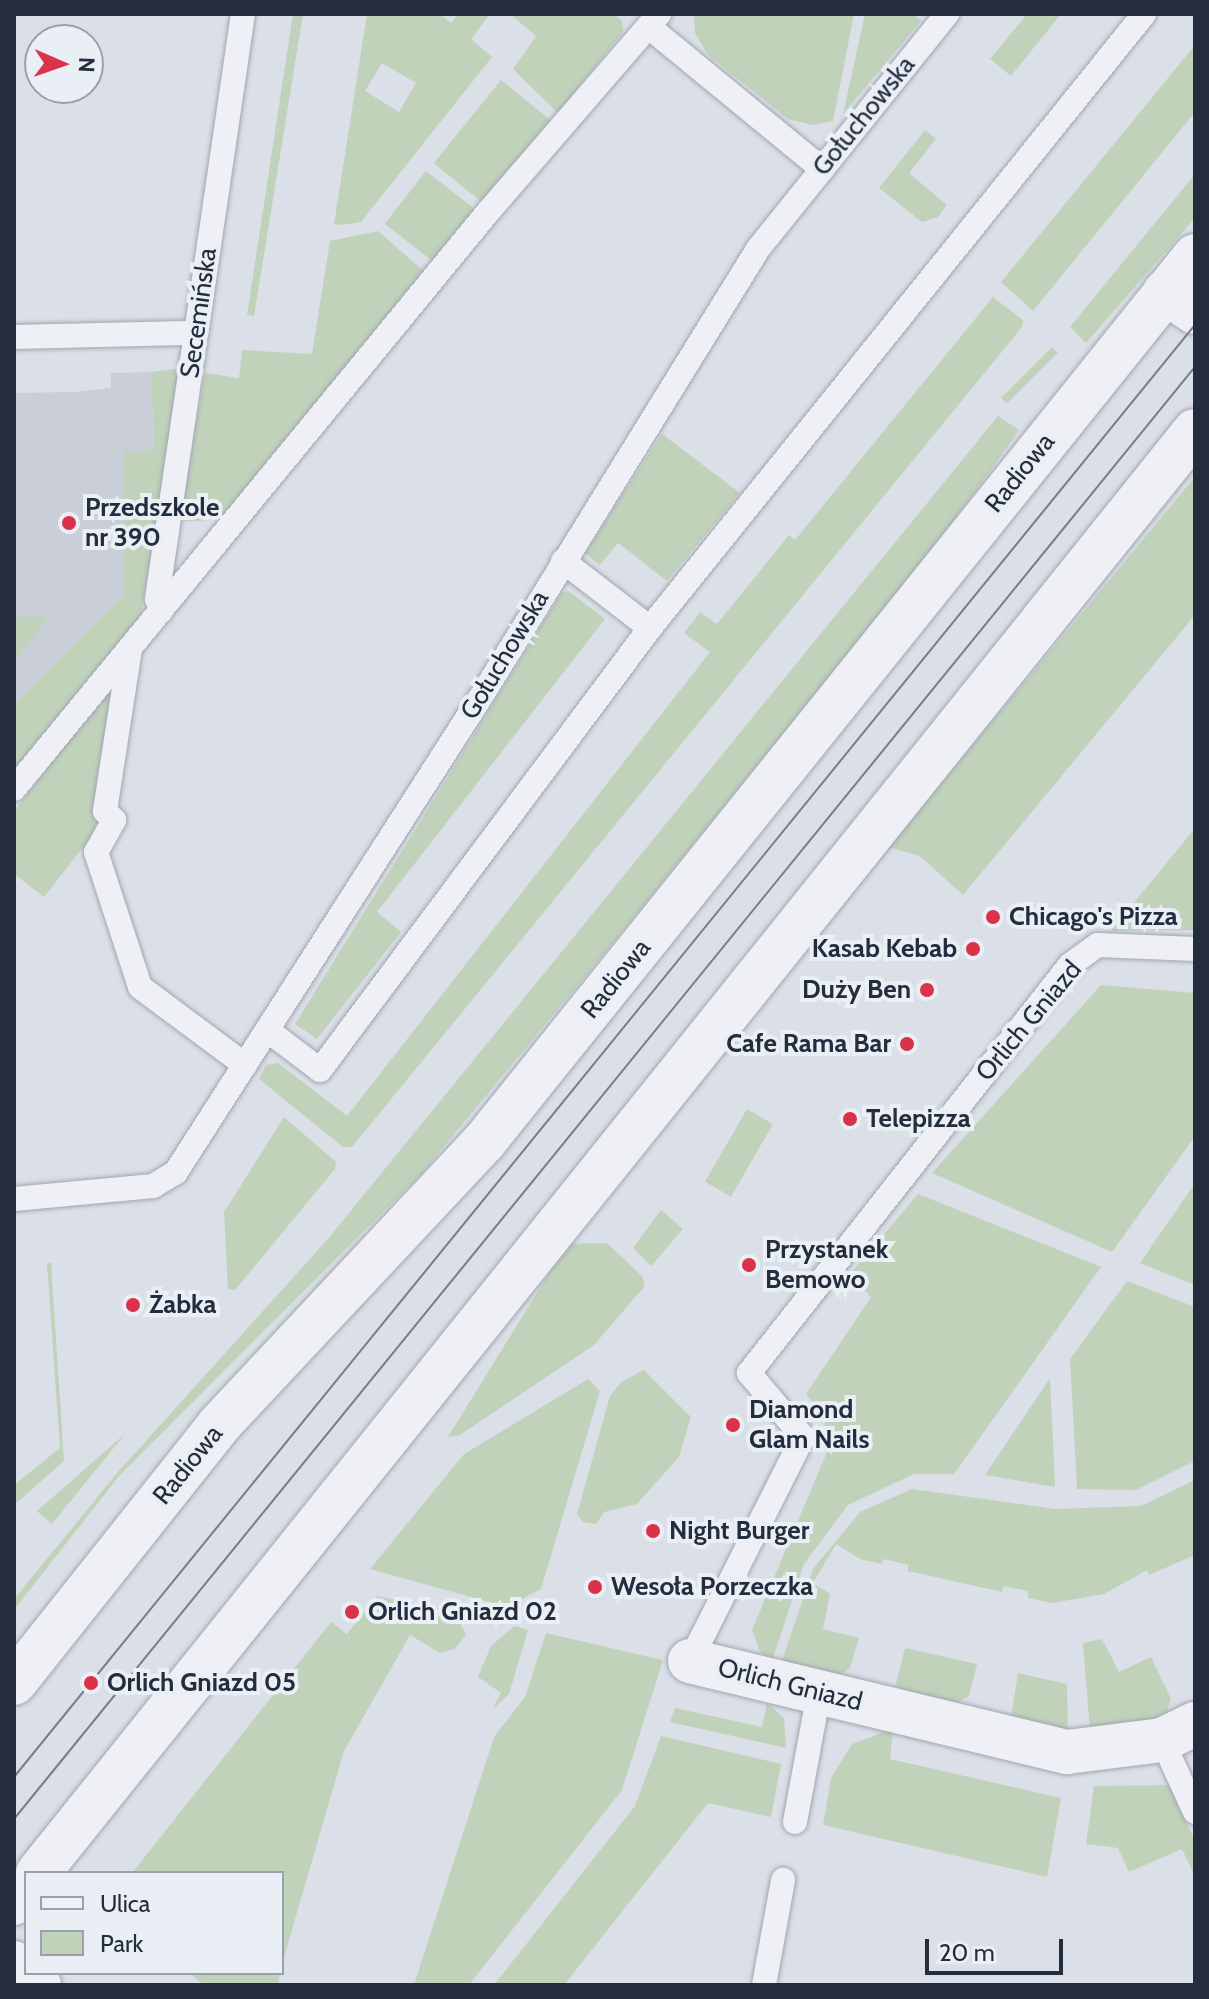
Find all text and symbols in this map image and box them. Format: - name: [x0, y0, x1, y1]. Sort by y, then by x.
- north arrow: [24, 24, 104, 104]
- street label: Gołuchowska: [806, 50, 922, 182]
- text: N: [73, 57, 100, 73]
- street label: Secemińska: [174, 246, 224, 380]
- street label: Radiowa: [978, 427, 1062, 519]
- place label: Przedszkole nr 390: [85, 492, 219, 554]
- marker: Przedszkole nr 390: [60, 514, 78, 532]
- street label: Gołuchowska: [454, 585, 556, 725]
- place label: Chicago's Pizza: [1009, 901, 1178, 933]
- marker: Chicago's Pizza: [984, 908, 1002, 926]
- street label: Radiowa: [574, 933, 658, 1025]
- place label: Kasab Kebab: [812, 933, 957, 965]
- marker: Kasab Kebab: [964, 940, 982, 958]
- street label: Orlich Gniazd: [970, 954, 1088, 1088]
- place label: Duży Ben: [802, 974, 911, 1006]
- marker: Duży Ben: [918, 981, 936, 999]
- place label: Cafe Rama Bar: [726, 1028, 891, 1060]
- marker: Cafe Rama Bar: [898, 1035, 916, 1053]
- place label: Telepizza: [866, 1103, 971, 1135]
- marker: Telepizza: [841, 1110, 859, 1128]
- place label: Przystanek Bemowo: [765, 1234, 888, 1296]
- marker: Przystanek Bemowo: [740, 1256, 758, 1274]
- place label: Żabka: [149, 1289, 216, 1321]
- marker: Żabka: [124, 1296, 142, 1314]
- place label: Diamond Glam Nails: [749, 1394, 869, 1456]
- marker: Diamond Glam Nails: [724, 1416, 742, 1434]
- street label: Radiowa: [146, 1419, 230, 1511]
- place label: Night Burger: [669, 1515, 809, 1547]
- marker: Night Burger: [644, 1522, 662, 1540]
- place label: Wesoła Porzeczka: [611, 1571, 813, 1603]
- marker: Wesoła Porzeczka: [586, 1578, 604, 1596]
- place label: Orlich Gniazd 02: [368, 1596, 557, 1628]
- marker: Orlich Gniazd 02: [343, 1603, 361, 1621]
- street label: Orlich Gniazd: [715, 1652, 865, 1718]
- place label: Orlich Gniazd 05: [107, 1667, 296, 1699]
- marker: Orlich Gniazd 05: [82, 1674, 100, 1692]
- legend: [24, 1871, 284, 1975]
- text: Ulica: [100, 1889, 150, 1918]
- scale bar: [929, 1923, 1067, 1973]
- text: Park: [100, 1929, 143, 1958]
- text: 20 m: [939, 1938, 995, 1967]

